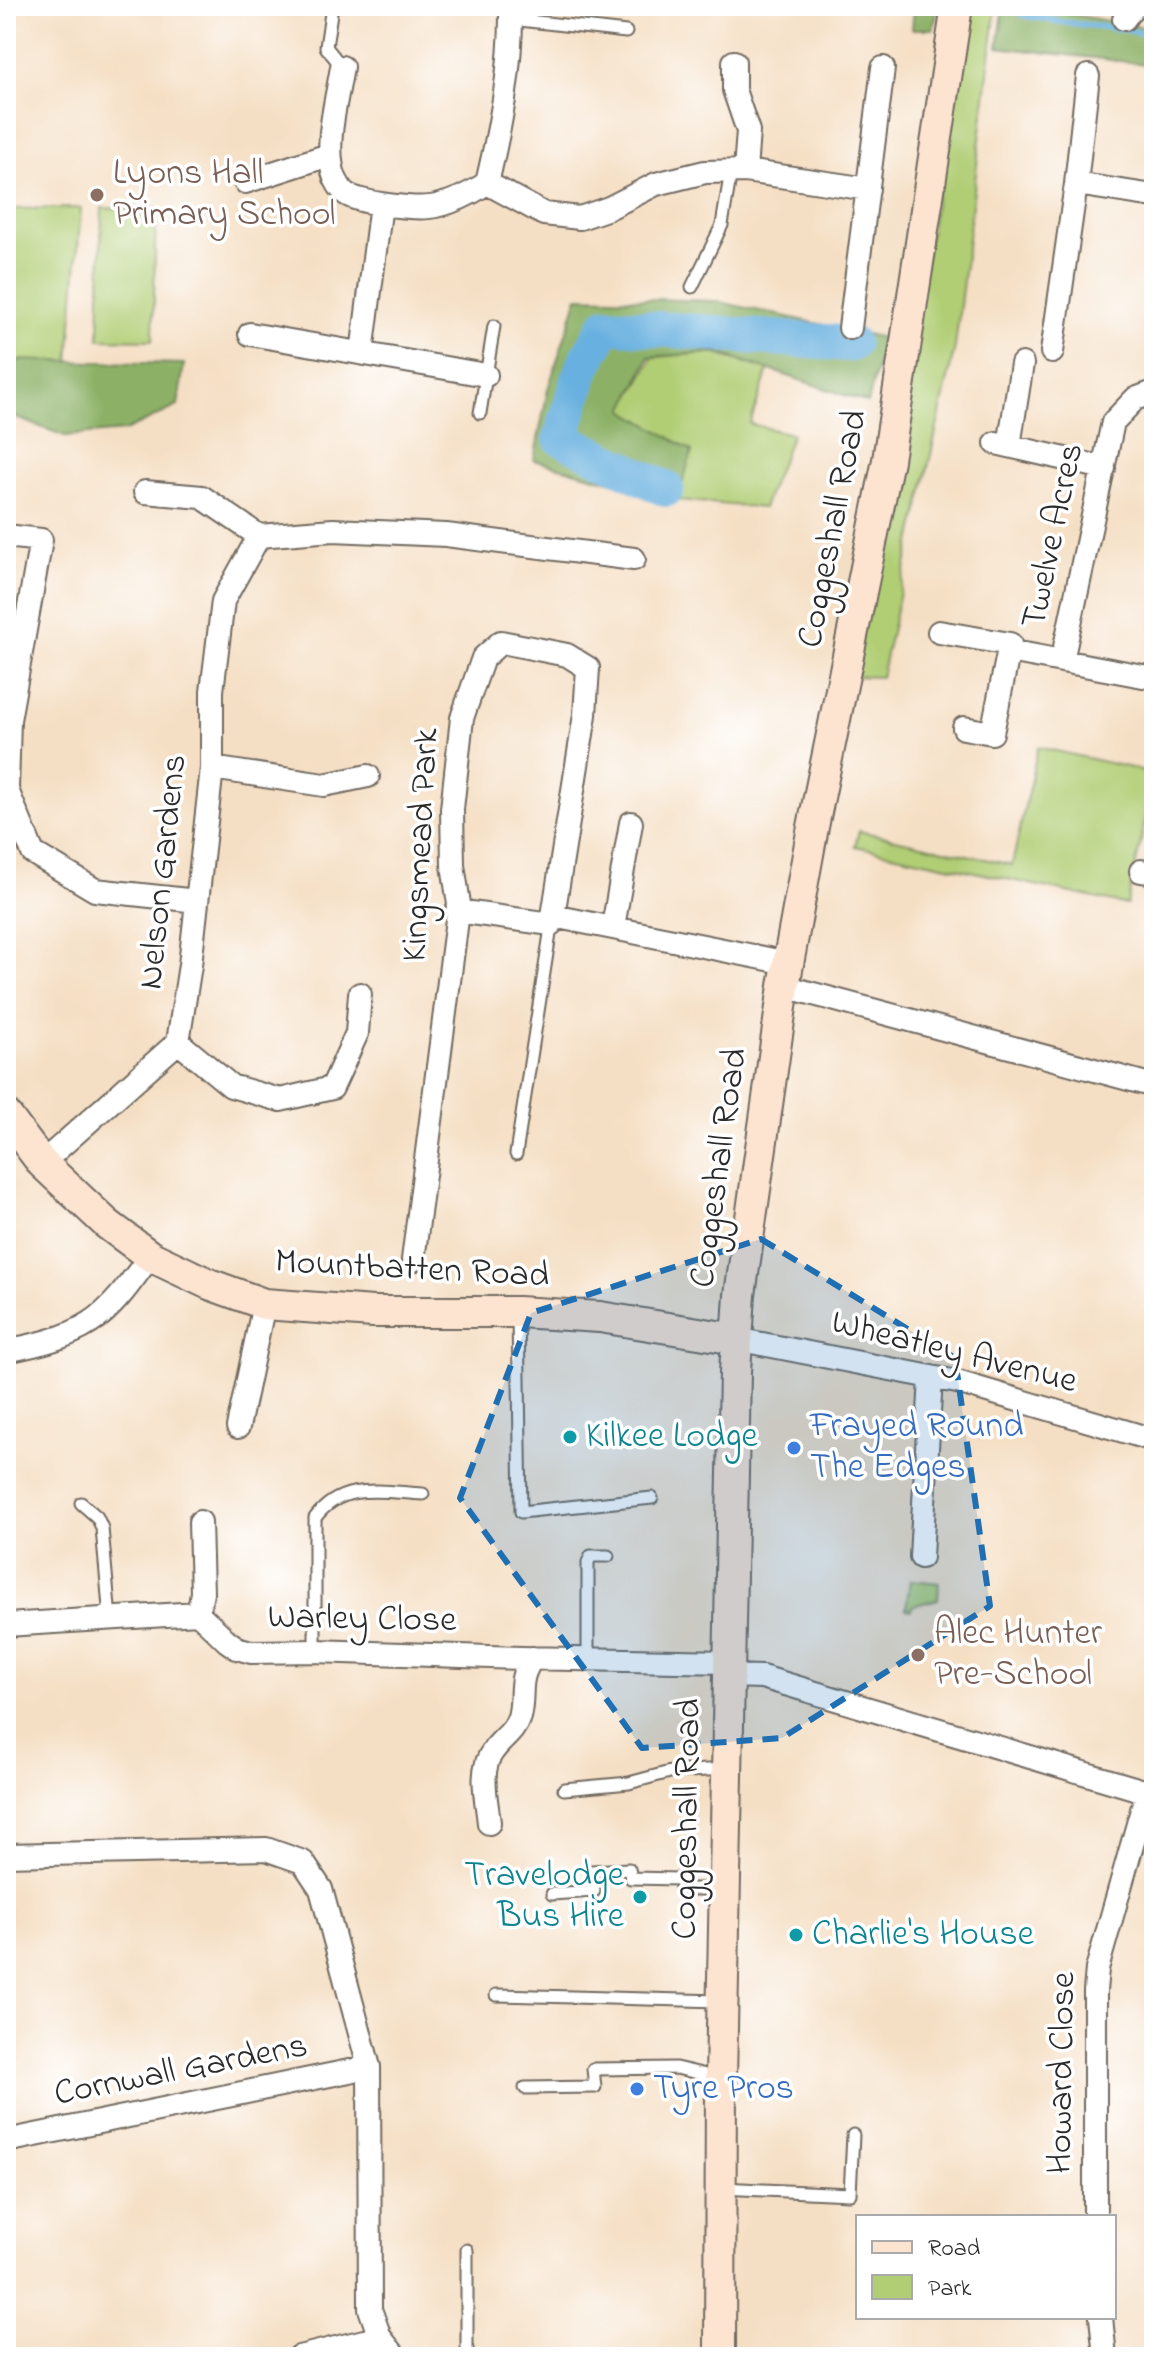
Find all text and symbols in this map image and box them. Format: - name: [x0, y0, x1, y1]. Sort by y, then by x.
- place label: Lyons Hall Primary School: [113, 148, 335, 242]
- marker: Lyons Hall Primary School: [88, 186, 106, 204]
- street label: Coggeshall Road: [785, 406, 883, 652]
- street label: Twelve Acres: [1009, 438, 1099, 634]
- street label: Kingsmead Park: [389, 727, 455, 963]
- street label: Nelson Gardens: [125, 752, 203, 992]
- street label: Coggeshall Road: [677, 1045, 763, 1291]
- street label: Mountbatten Road: [273, 1236, 551, 1304]
- street label: Wheatley Avenue: [826, 1297, 1083, 1409]
- place label: Frayed Round The Edges: [809, 1401, 1024, 1495]
- place label: Kilkee Lodge: [586, 1411, 758, 1464]
- marker: Kilkee Lodge: [561, 1428, 579, 1446]
- marker: Frayed Round The Edges: [785, 1439, 803, 1457]
- street label: Warley Close: [267, 1592, 458, 1648]
- place label: Alec Hunter Pre-School: [934, 1608, 1103, 1702]
- marker: Alec Hunter Pre-School: [909, 1646, 927, 1664]
- street label: Coggeshall Road: [659, 1698, 717, 1940]
- place label: Travelodge Bus Hire: [464, 1850, 625, 1944]
- marker: Travelodge Bus Hire: [631, 1888, 649, 1906]
- place label: Charlie's House: [812, 1909, 1035, 1962]
- marker: Charlie's House: [787, 1926, 805, 1944]
- street label: Howard Close: [1035, 1971, 1091, 2174]
- street label: Cornwall Gardens: [50, 2020, 312, 2122]
- place label: Tyre Pros: [653, 2063, 794, 2116]
- marker: Tyre Pros: [628, 2080, 646, 2098]
- legend: [856, 2215, 1116, 2319]
- text: Road: [928, 2232, 981, 2267]
- text: Park: [928, 2272, 972, 2307]

